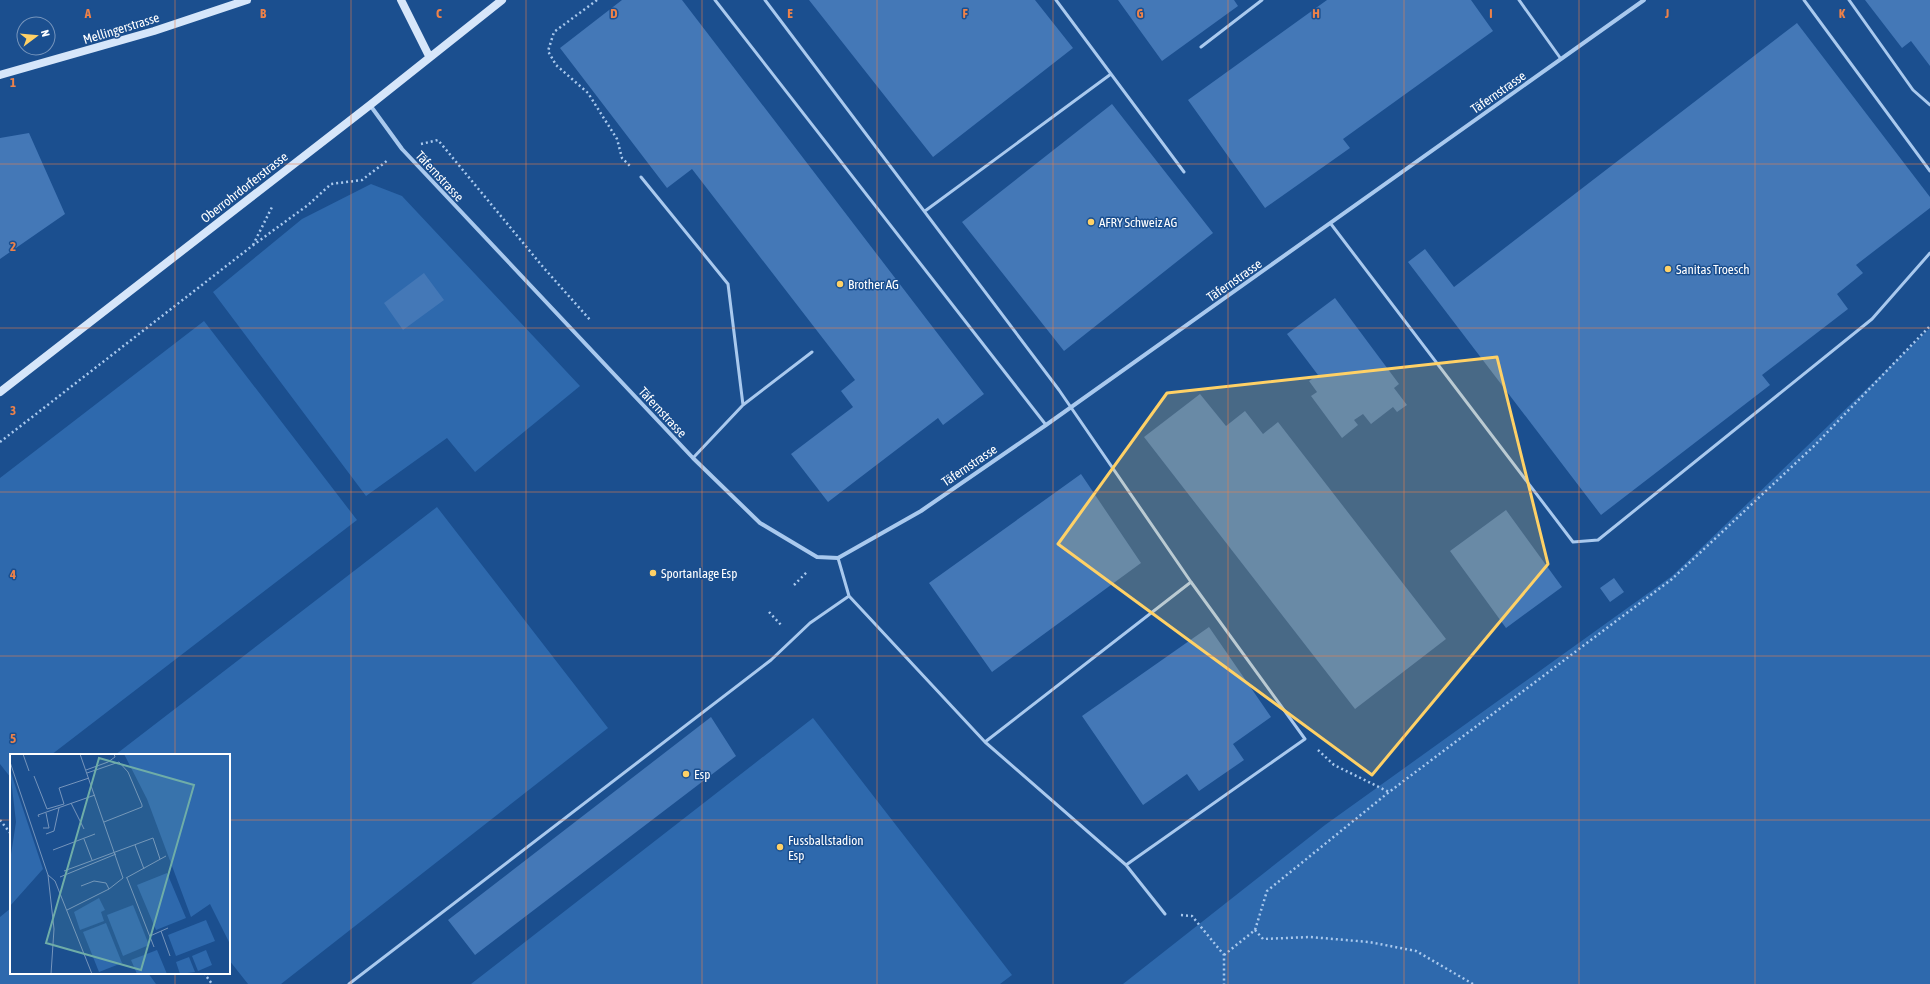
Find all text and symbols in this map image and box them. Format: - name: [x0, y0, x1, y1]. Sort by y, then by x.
- text: A: [84, 6, 92, 21]
- text: B: [260, 6, 267, 21]
- text: C: [436, 6, 442, 21]
- text: D: [610, 6, 618, 21]
- text: E: [787, 6, 793, 21]
- text: F: [962, 6, 968, 21]
- text: G: [1137, 6, 1144, 21]
- text: H: [1312, 6, 1320, 21]
- text: I: [1489, 6, 1493, 21]
- text: J: [1664, 6, 1669, 21]
- text: K: [1839, 6, 1846, 21]
- street label: Mellingerstrasse: [81, 10, 161, 47]
- north arrow: [16, 16, 56, 56]
- text: N: [39, 28, 52, 38]
- street label: Täfernstrasse: [1468, 68, 1529, 117]
- text: 1: [10, 75, 16, 90]
- street label: Täfernstrasse: [412, 148, 467, 205]
- street label: Oberrohrdorferstrasse: [198, 149, 291, 226]
- place label: AFRY Schweiz AG: [1099, 215, 1177, 230]
- marker: AFRY Schweiz AG: [1086, 217, 1096, 227]
- text: 2: [10, 239, 16, 254]
- street label: Täfernstrasse: [1204, 256, 1265, 305]
- place label: Sanitas Troesch: [1676, 262, 1749, 277]
- marker: Sanitas Troesch: [1663, 264, 1673, 274]
- place label: Brother AG: [848, 277, 899, 292]
- marker: Brother AG: [835, 279, 845, 289]
- street label: Täfernstrasse: [635, 384, 690, 441]
- text: 3: [10, 403, 16, 418]
- street label: Täfernstrasse: [939, 441, 1000, 489]
- place label: Sportanlage Esp: [661, 566, 737, 581]
- text: 4: [9, 567, 16, 582]
- marker: Sportanlage Esp: [648, 568, 658, 578]
- text: 5: [10, 731, 16, 746]
- inset map: [10, 754, 230, 974]
- place label: Esp: [694, 767, 710, 782]
- marker: Esp: [681, 769, 691, 779]
- place label: Fussballstadion Esp: [788, 833, 864, 863]
- marker: Fussballstadion Esp: [775, 842, 785, 852]

